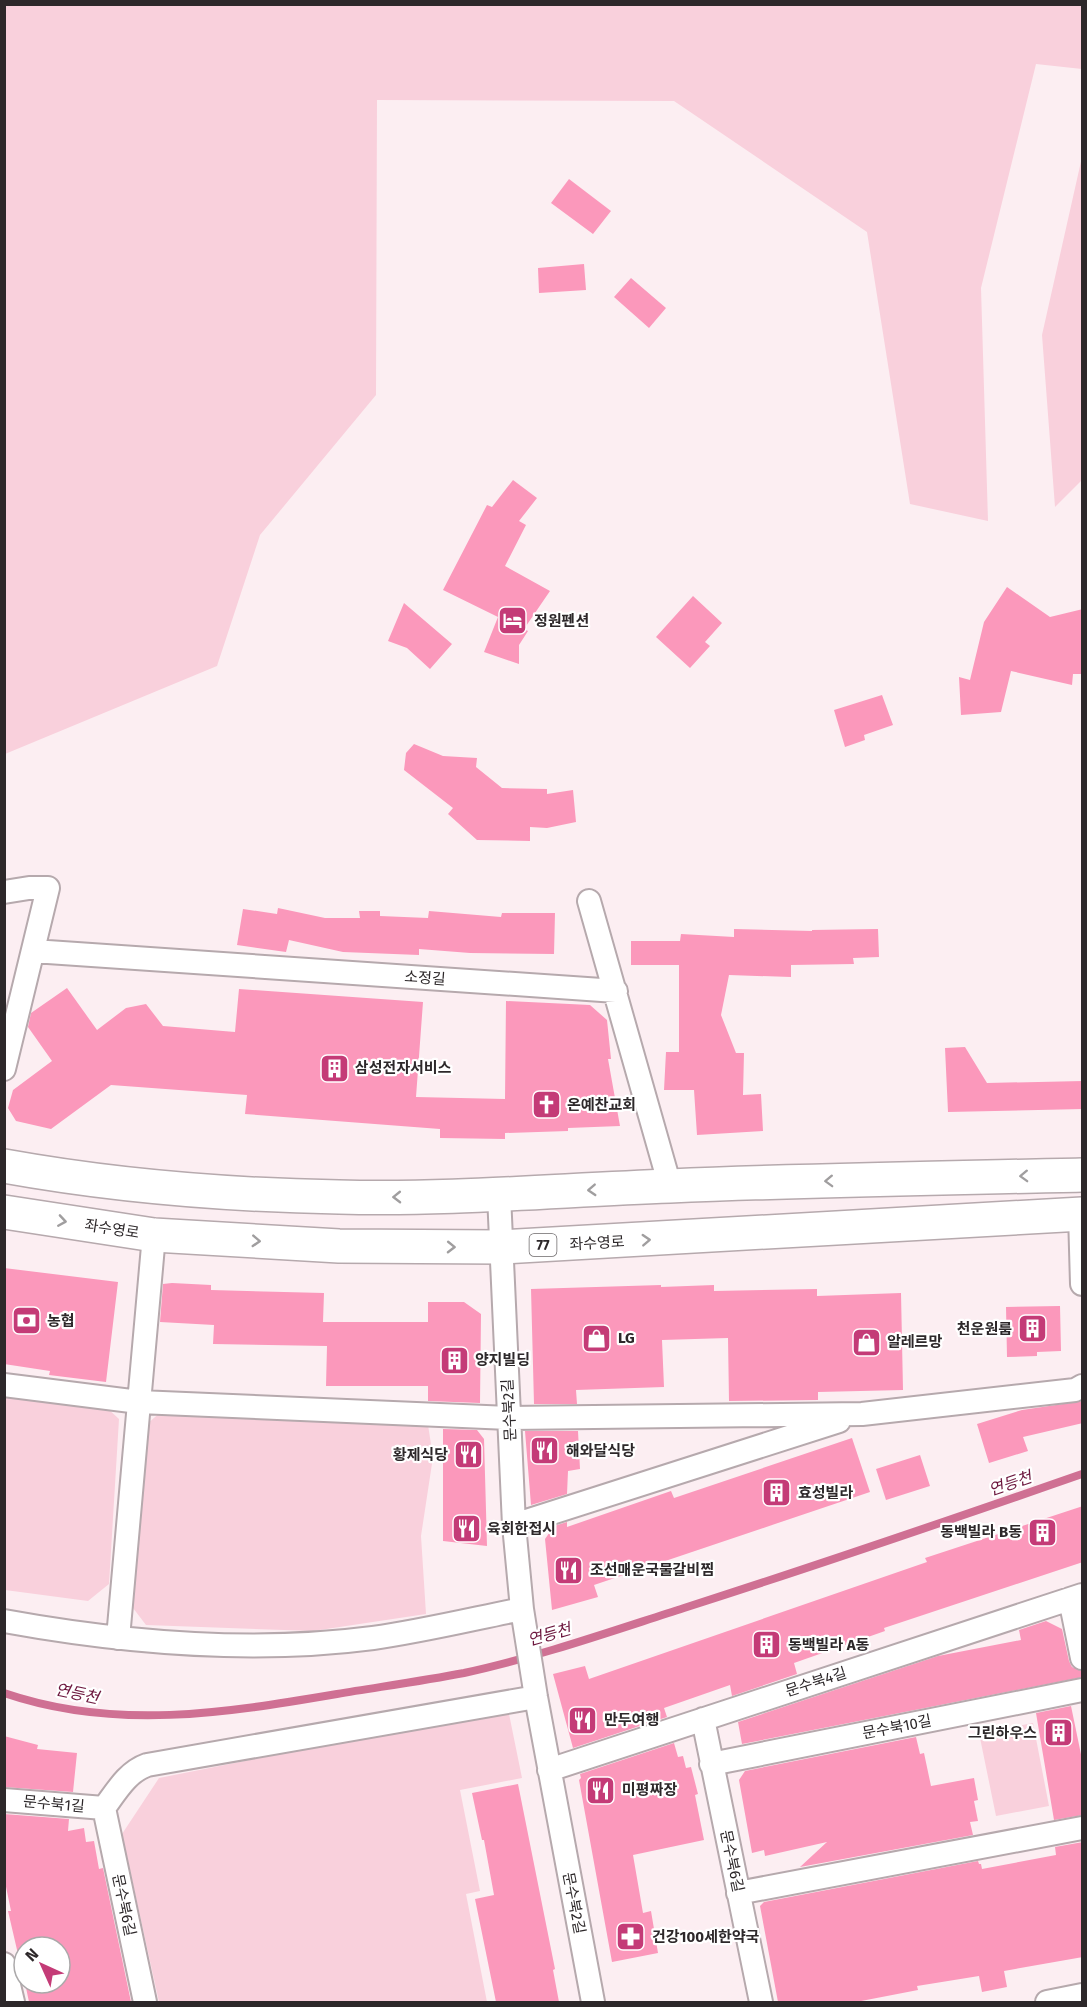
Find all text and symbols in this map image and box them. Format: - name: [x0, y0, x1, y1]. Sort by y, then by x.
- hotel icon: 정원펜션: [497, 605, 529, 637]
- place label: 정원펜션: [534, 612, 589, 630]
- street label: 소정길: [404, 968, 446, 988]
- building icon: 삼성전자서비스: [318, 1052, 350, 1084]
- place label: 삼성전자서비스: [355, 1059, 452, 1077]
- church icon: 온예찬교회: [530, 1089, 562, 1121]
- place label: 온예찬교회: [567, 1096, 636, 1114]
- one-way arrow: [1020, 1170, 1029, 1182]
- one-way arrow: [825, 1175, 834, 1188]
- one-way arrow: [588, 1183, 597, 1196]
- one-way arrow: [393, 1190, 402, 1203]
- one-way arrow: [57, 1214, 67, 1227]
- street label: 좌수영로: [83, 1216, 141, 1242]
- street label: 좌수영로: [569, 1233, 625, 1253]
- one-way arrow: [252, 1234, 261, 1247]
- road number: 77: [530, 1234, 556, 1256]
- one-way arrow: [641, 1234, 650, 1247]
- one-way arrow: [446, 1241, 455, 1253]
- bank icon: 농협: [10, 1305, 42, 1337]
- place label: 농협: [47, 1312, 75, 1330]
- building icon: 천운원룸: [1017, 1313, 1049, 1345]
- place label: 천운원룸: [957, 1320, 1012, 1338]
- shop icon: LG: [581, 1322, 613, 1354]
- shop icon: 알레르망: [850, 1326, 882, 1358]
- place label: LG: [618, 1329, 635, 1347]
- place label: 알레르망: [887, 1333, 942, 1351]
- building icon: 양지빌딩: [438, 1344, 470, 1376]
- place label: 양지빌딩: [475, 1351, 530, 1369]
- street label: 문수북2길: [498, 1378, 520, 1442]
- restaurant icon: 해와달식당: [529, 1435, 561, 1467]
- restaurant icon: 황제식당: [453, 1439, 485, 1471]
- place label: 해와달식당: [566, 1442, 635, 1460]
- place label: 황제식당: [393, 1446, 448, 1464]
- water label: 연등천: [986, 1467, 1036, 1500]
- building icon: 효성빌라: [761, 1477, 793, 1509]
- place label: 효성빌라: [798, 1484, 853, 1502]
- restaurant icon: 육회한접시: [450, 1513, 482, 1545]
- building icon: 동백빌라 B동: [1027, 1516, 1059, 1548]
- place label: 육회한접시: [487, 1520, 556, 1538]
- place label: 동백빌라 B동: [940, 1523, 1022, 1541]
- restaurant icon: 조선매운국물갈비찜: [553, 1554, 585, 1586]
- place label: 조선매운국물갈비찜: [590, 1561, 714, 1579]
- water label: 연등천: [525, 1619, 575, 1650]
- building icon: 동백빌라 A동: [751, 1629, 783, 1661]
- place label: 동백빌라 A동: [788, 1636, 870, 1654]
- street label: 문수북4길: [783, 1664, 849, 1700]
- water label: 연등천: [53, 1680, 103, 1708]
- restaurant icon: 만두여행: [567, 1704, 599, 1736]
- place label: 만두여행: [604, 1711, 659, 1729]
- street label: 문수북10길: [861, 1711, 933, 1743]
- building icon: 그린하우스: [1042, 1717, 1074, 1749]
- place label: 그린하우스: [968, 1724, 1037, 1742]
- restaurant icon: 미평짜장: [585, 1774, 617, 1806]
- place label: 미평짜장: [622, 1781, 677, 1799]
- street label: 문수북1길: [22, 1792, 86, 1816]
- street label: 문수북6길: [717, 1828, 747, 1894]
- street label: 문수북2길: [559, 1871, 589, 1935]
- street label: 문수북6길: [109, 1872, 139, 1938]
- pharmacy icon: 건강100세한약국: [615, 1921, 647, 1953]
- place label: 건강100세한약국: [652, 1928, 760, 1946]
- north arrow: [12, 1935, 72, 1995]
- text: N: [21, 1944, 42, 1965]

